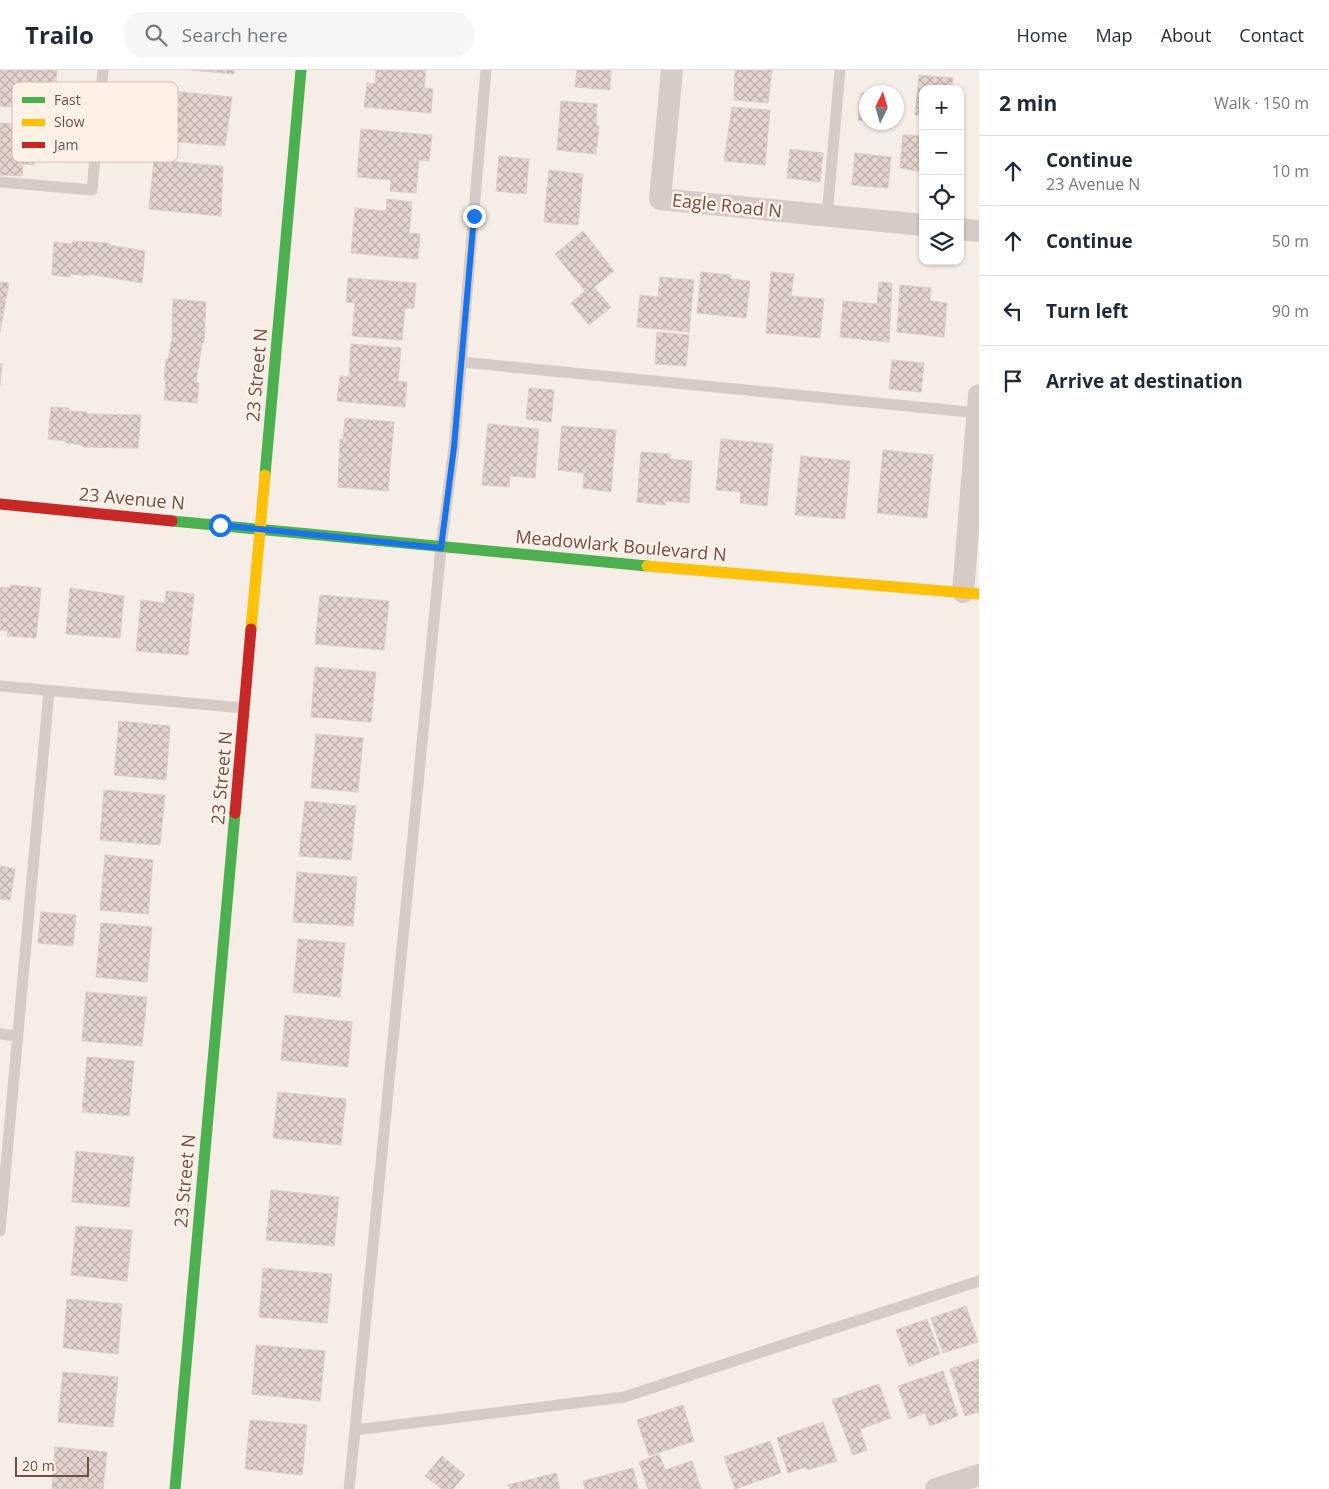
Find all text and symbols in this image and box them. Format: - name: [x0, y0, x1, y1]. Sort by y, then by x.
- search box: [124, 12, 474, 57]
- text: Trailo: [25, 18, 94, 51]
- icon: search: [142, 21, 170, 49]
- text: Search here: [182, 22, 288, 48]
- text: Home: [1017, 23, 1067, 47]
- text: Map: [1095, 23, 1133, 47]
- text: About: [1161, 23, 1211, 47]
- text: Contact: [1239, 23, 1304, 47]
- legend: [12, 82, 178, 162]
- north arrow: [859, 85, 904, 130]
- map controls: [919, 85, 964, 265]
- button: +: [919, 85, 964, 130]
- text: 2 min: [999, 89, 1057, 117]
- text: Fast: [54, 90, 81, 109]
- text: Walk · 150 m: [1214, 92, 1309, 114]
- text: Slow: [54, 112, 85, 131]
- button: −: [919, 130, 964, 175]
- text: Jam: [52, 135, 79, 154]
- text: Continue: [1046, 147, 1133, 173]
- icon: ahead: [999, 157, 1027, 185]
- text: 10 m: [1272, 160, 1309, 182]
- text: 23 Avenue N: [1046, 173, 1140, 195]
- button: locate: [919, 175, 964, 220]
- street label: Eagle Road N: [671, 187, 783, 223]
- route end: [463, 205, 486, 228]
- button: layers: [919, 220, 964, 265]
- icon: ahead: [999, 227, 1027, 255]
- text: Continue: [1046, 228, 1133, 254]
- text: 50 m: [1272, 230, 1309, 252]
- icon: left: [999, 297, 1027, 325]
- text: Turn left: [1046, 298, 1128, 324]
- text: 90 m: [1272, 300, 1309, 322]
- street label: 23 Street N: [240, 327, 272, 423]
- icon: arrive: [999, 367, 1027, 395]
- text: Arrive at destination: [1046, 368, 1243, 394]
- street label: 23 Avenue N: [78, 481, 186, 515]
- route start: [209, 514, 232, 537]
- street label: Meadowlark Boulevard N: [515, 524, 728, 566]
- street label: 23 Street N: [205, 730, 237, 826]
- street label: 23 Street N: [168, 1133, 200, 1229]
- scale bar: [15, 1454, 89, 1477]
- text: 20 m: [22, 1456, 55, 1475]

